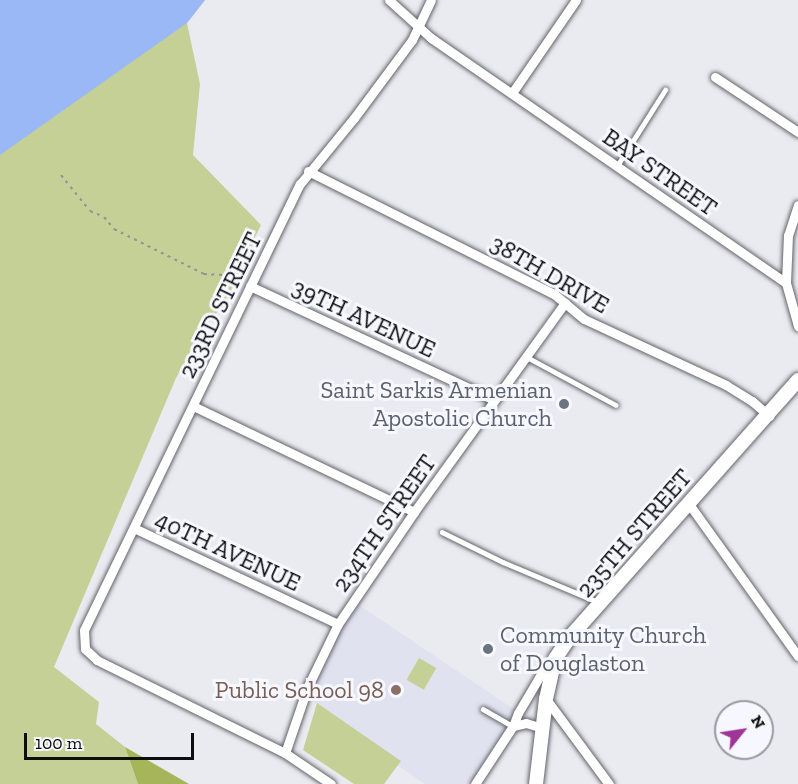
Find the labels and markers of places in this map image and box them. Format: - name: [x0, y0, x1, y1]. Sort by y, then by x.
- place label: Saint Sarkis Armenian Apostolic Church: [320, 376, 552, 432]
- marker: Saint Sarkis Armenian Apostolic Church: [557, 397, 571, 411]
- place label: Community Church of Douglaston: [500, 621, 707, 677]
- marker: Community Church of Douglaston: [481, 642, 495, 656]
- place label: Public School 98: [215, 676, 384, 704]
- marker: Public School 98: [389, 683, 403, 697]

